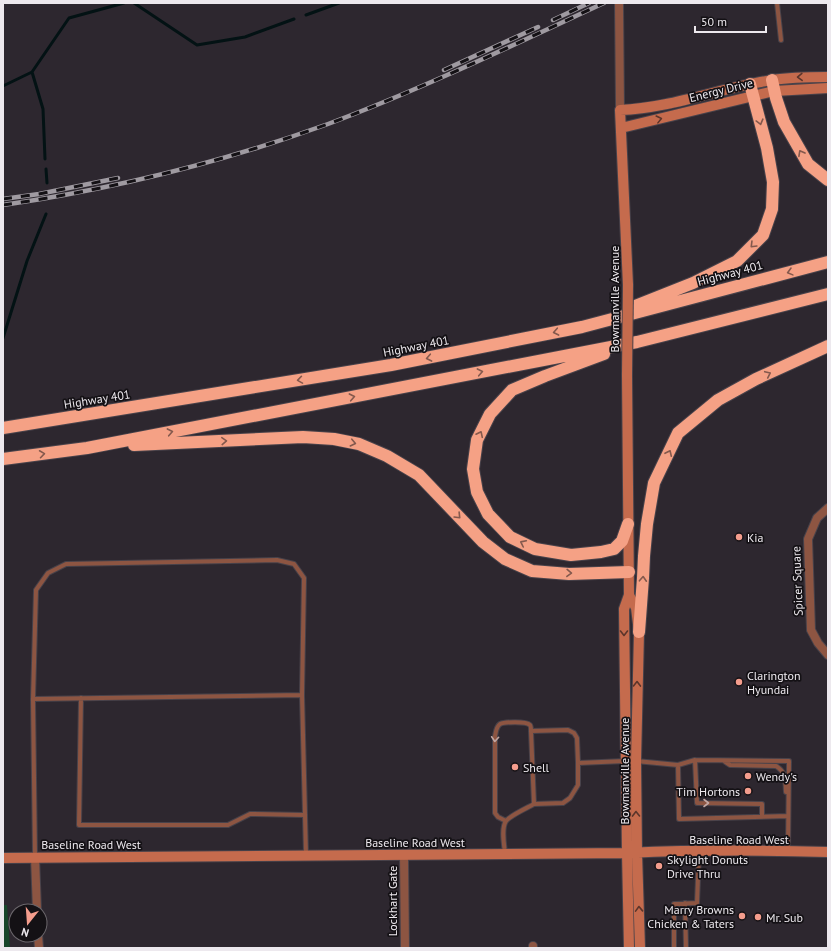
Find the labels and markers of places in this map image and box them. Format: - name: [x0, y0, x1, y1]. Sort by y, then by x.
- place label: Kia: [747, 530, 764, 545]
- marker: Kia: [734, 532, 744, 542]
- place label: Clarington Hyundai: [747, 668, 801, 697]
- marker: Clarington Hyundai: [734, 677, 744, 687]
- place label: Shell: [523, 760, 550, 775]
- marker: Shell: [510, 762, 520, 772]
- place label: Wendy's: [756, 769, 797, 784]
- marker: Wendy's: [743, 771, 753, 781]
- place label: Tim Hortons: [676, 784, 740, 799]
- marker: Tim Hortons: [743, 786, 753, 796]
- place label: Skylight Donuts Drive Thru: [667, 852, 748, 881]
- marker: Skylight Donuts Drive Thru: [654, 861, 664, 871]
- place label: Marry Browns Chicken & Taters: [647, 902, 734, 931]
- place label: Mr. Sub: [766, 910, 803, 925]
- marker: Marry Browns Chicken & Taters: [737, 911, 747, 921]
- marker: Mr. Sub: [753, 912, 763, 922]

